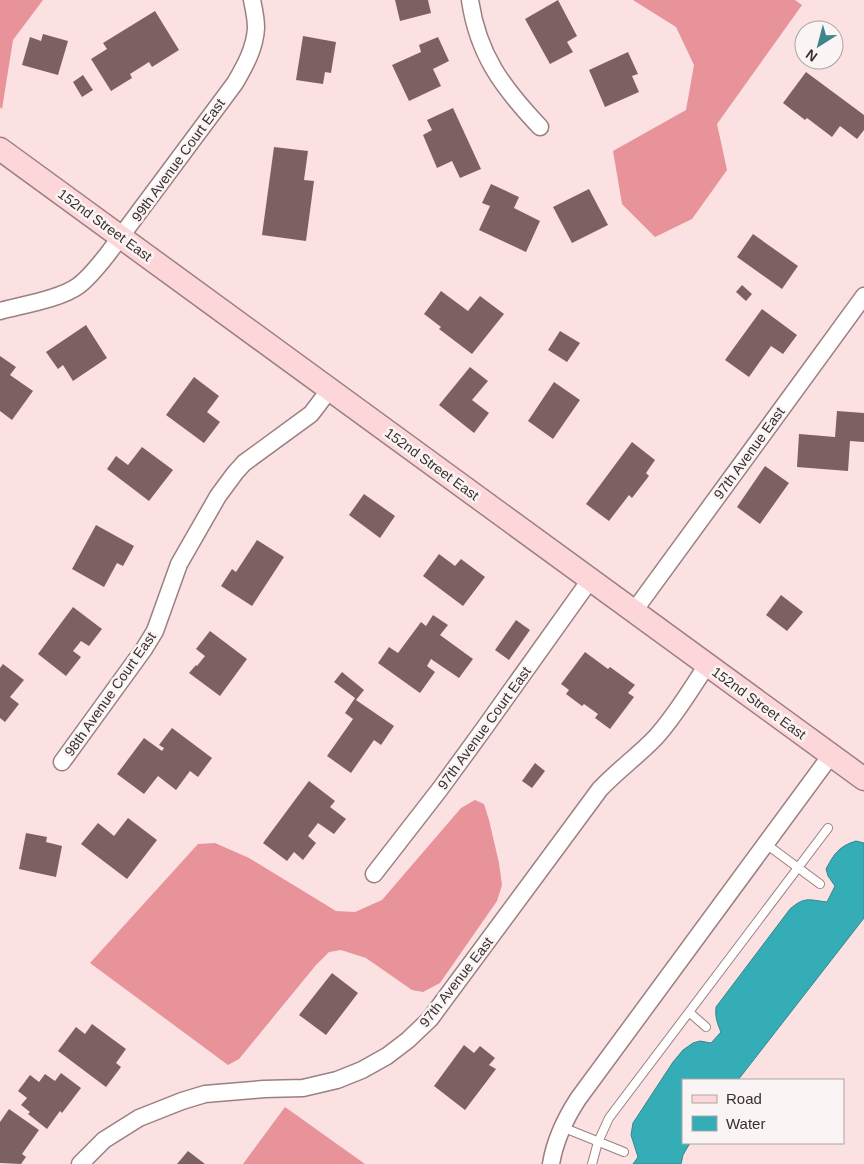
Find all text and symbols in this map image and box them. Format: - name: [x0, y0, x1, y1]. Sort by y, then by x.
- north arrow: [794, 20, 844, 70]
- text: N: [803, 46, 820, 65]
- street label: 99th Avenue Court East: [128, 95, 228, 224]
- street label: 152nd Street East: [55, 186, 155, 264]
- street label: 97th Avenue East: [710, 404, 788, 502]
- street label: 152nd Street East: [382, 425, 482, 503]
- street label: 98th Avenue Court East: [61, 629, 159, 759]
- street label: 97th Avenue Court East: [434, 663, 534, 792]
- street label: 152nd Street East: [709, 664, 809, 742]
- street label: 97th Avenue East: [416, 934, 496, 1030]
- legend: [682, 1079, 844, 1144]
- text: Road: [726, 1090, 762, 1107]
- text: Water: [726, 1115, 765, 1132]

